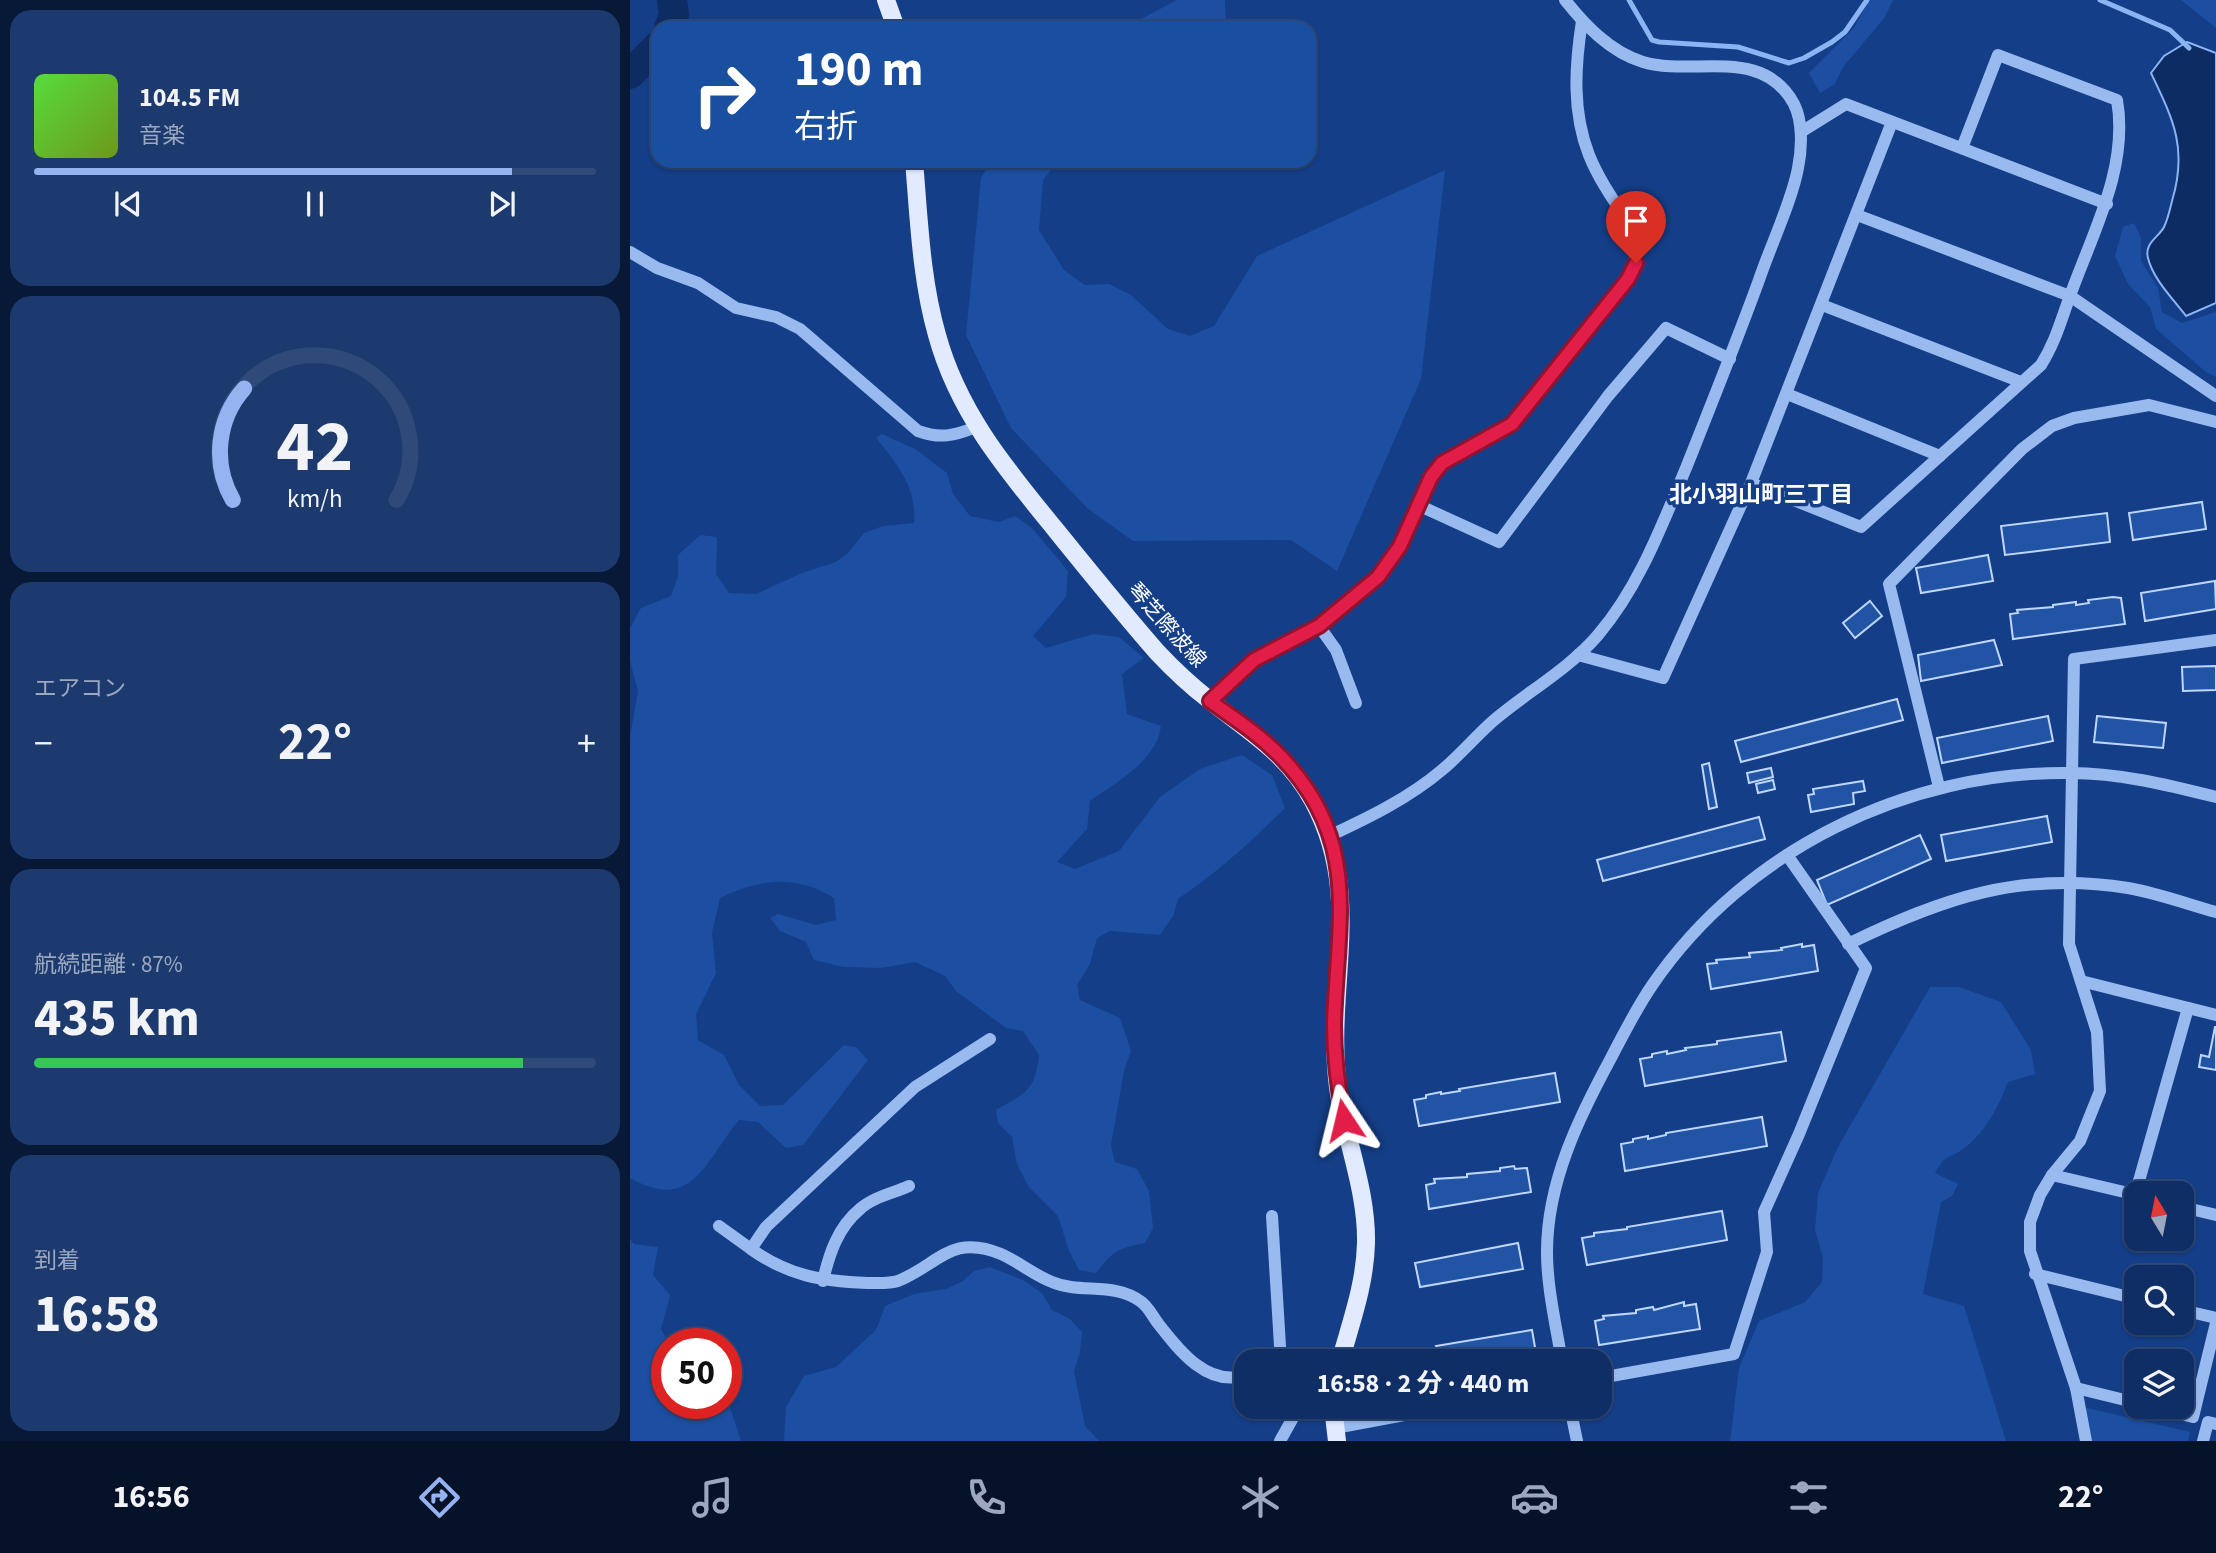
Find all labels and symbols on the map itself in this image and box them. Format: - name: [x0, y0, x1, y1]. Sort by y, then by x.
- pin: [1606, 191, 1666, 263]
- district label: 北小羽山町三丁目: [1669, 478, 1853, 511]
- street label: 琴芝際波線: [1121, 576, 1213, 674]
- position arrow: [1307, 1083, 1381, 1157]
- north arrow: [2124, 1181, 2194, 1251]
- speed limit sign: 50: [651, 1328, 742, 1419]

